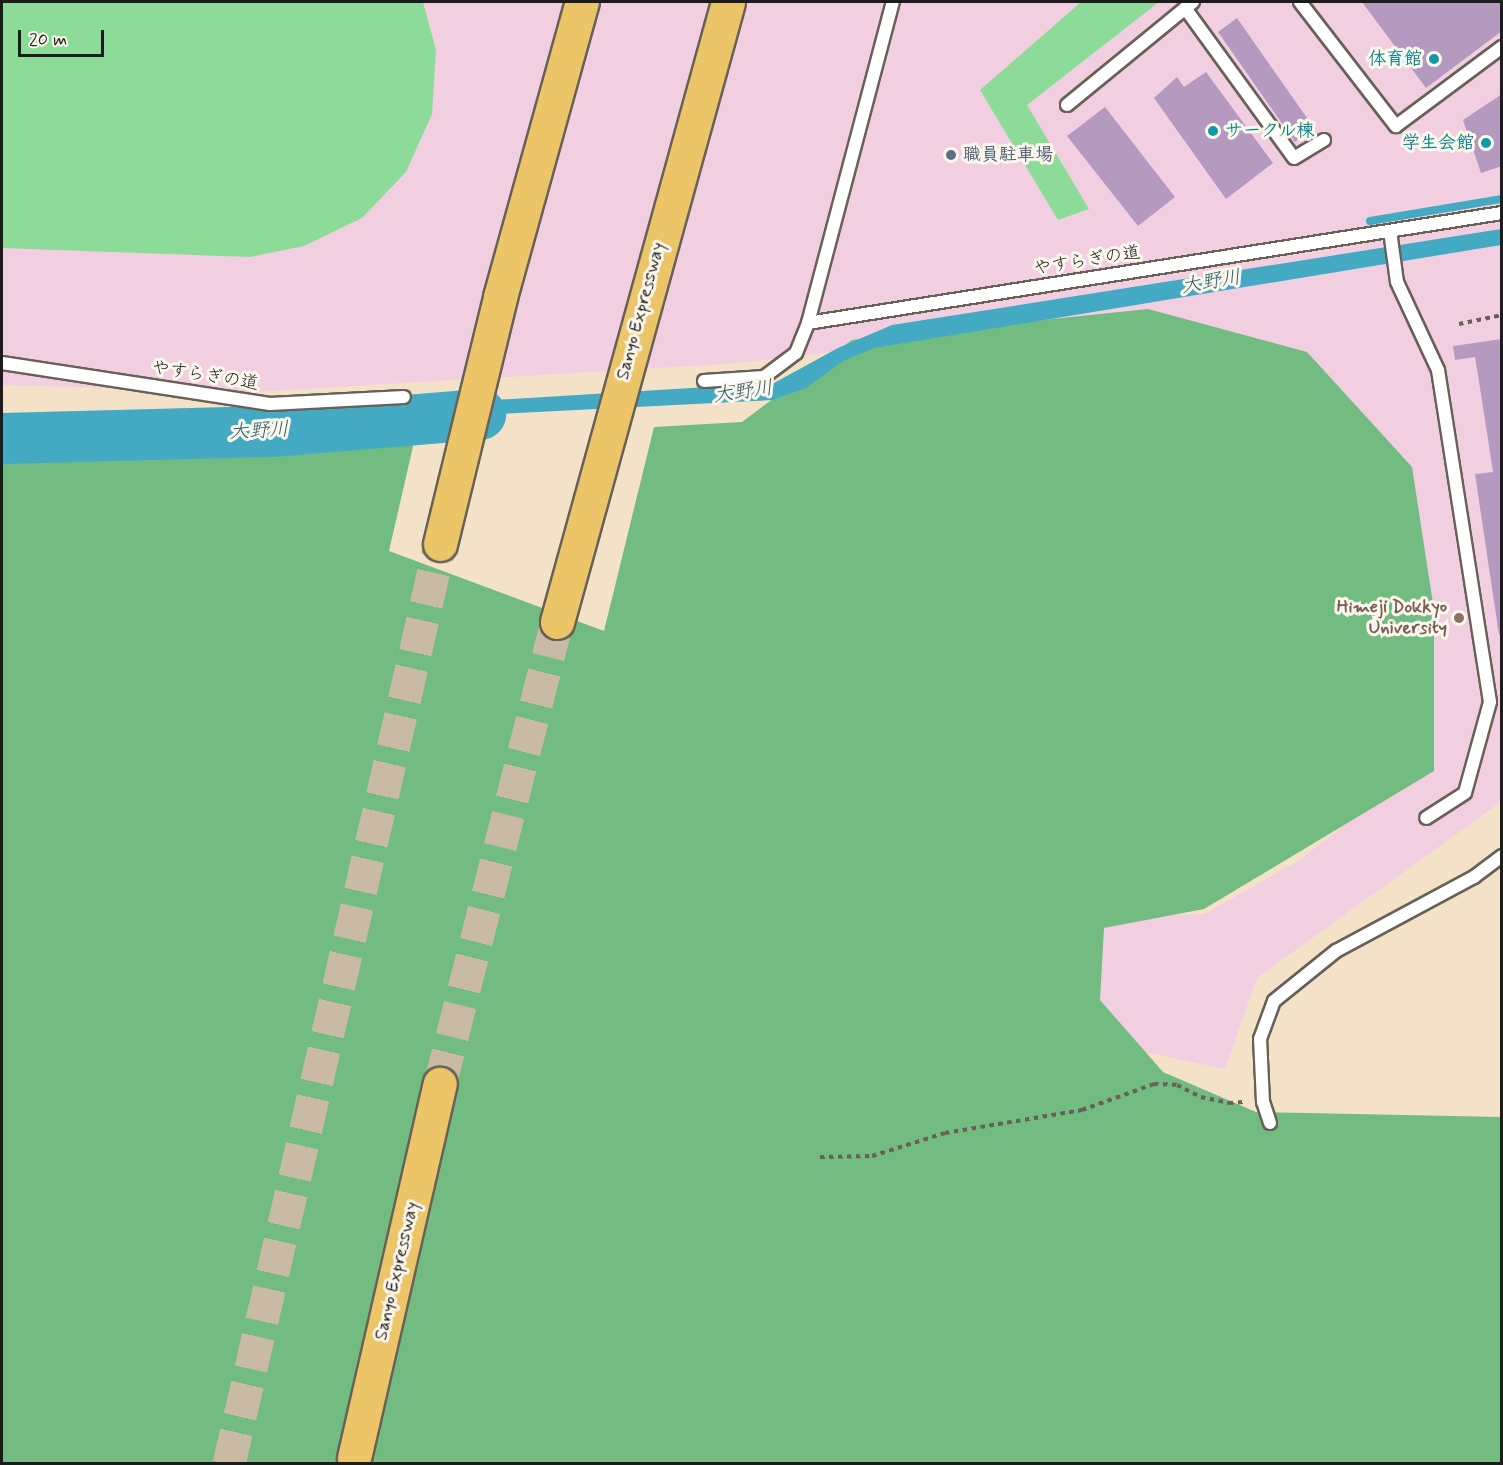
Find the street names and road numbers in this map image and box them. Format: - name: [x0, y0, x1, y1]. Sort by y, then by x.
- street label: Sanyo Expressway: [612, 239, 670, 383]
- street label: やすらぎの道: [1032, 242, 1142, 280]
- street label: やすらぎの道: [150, 357, 260, 395]
- street label: Sanyo Expressway: [370, 1198, 424, 1344]

